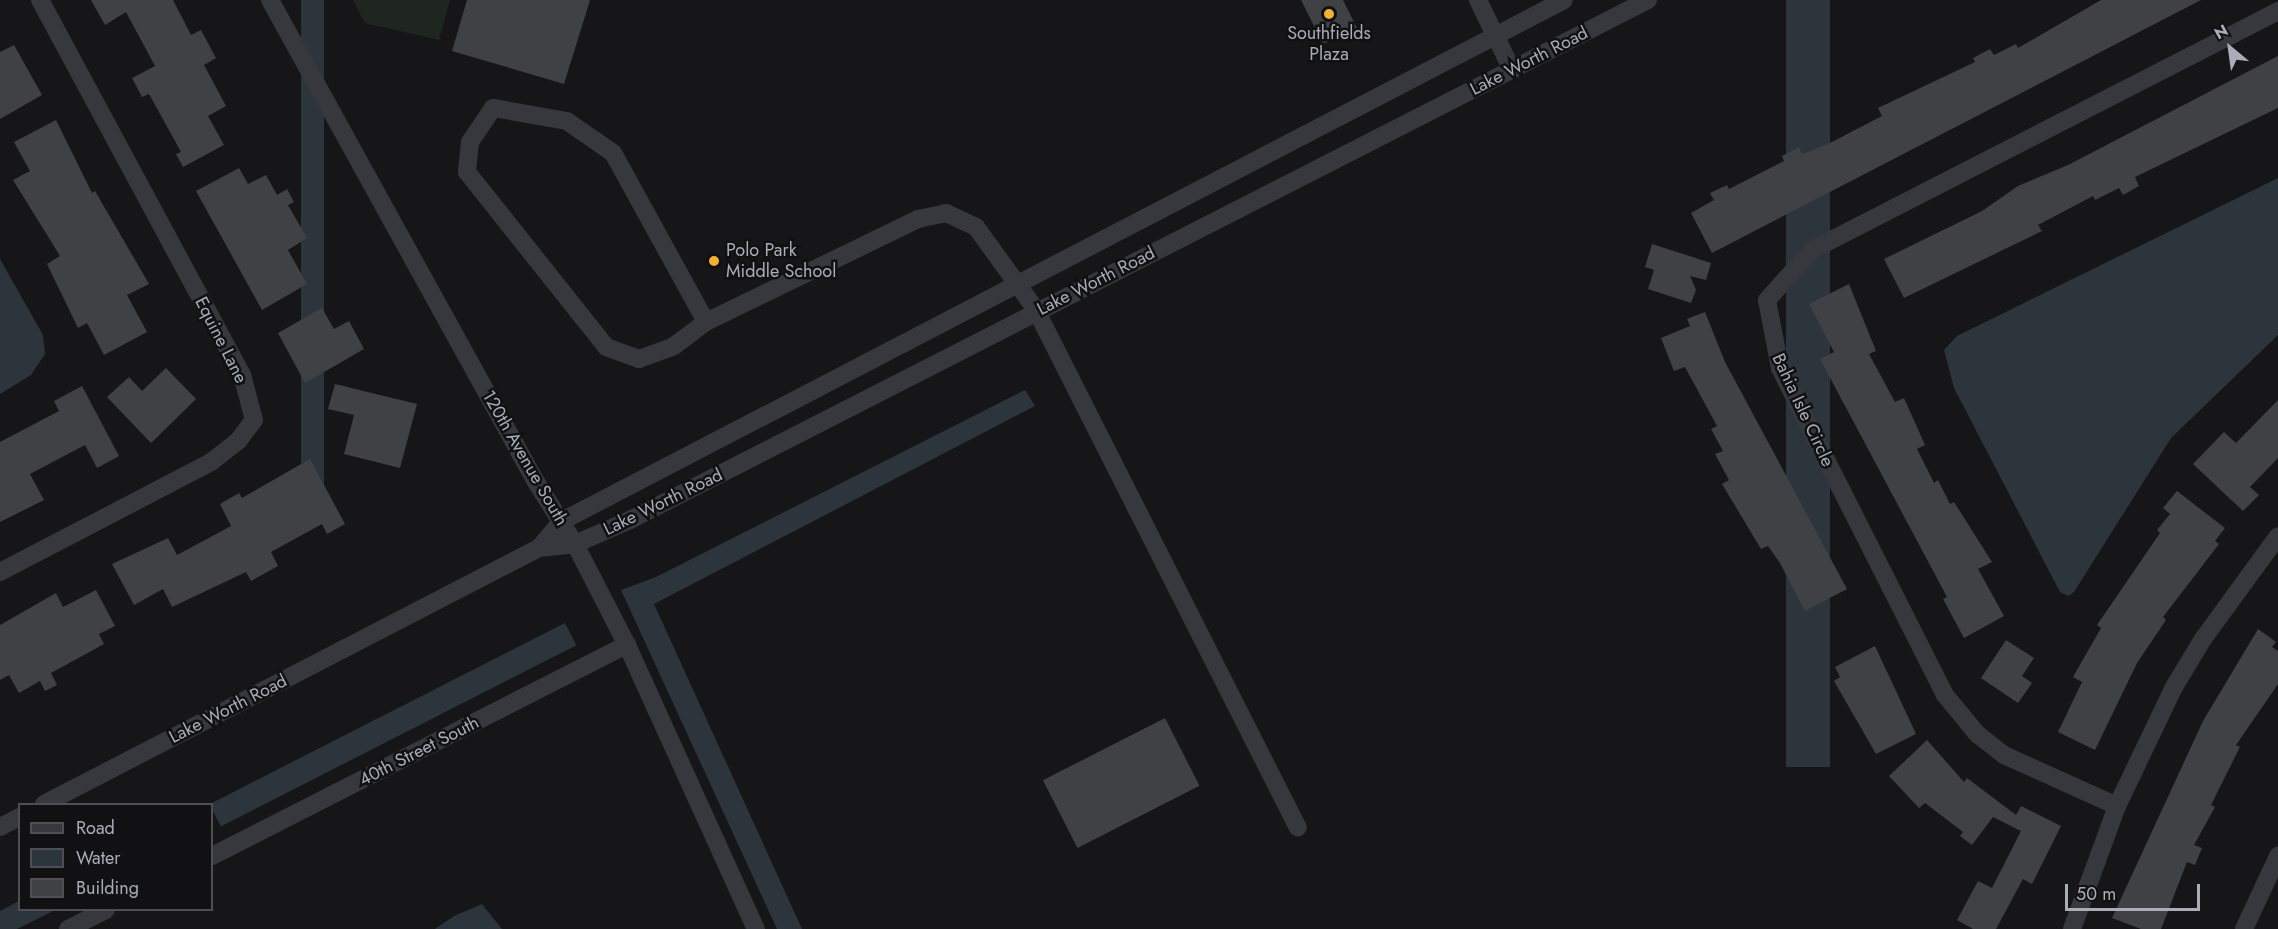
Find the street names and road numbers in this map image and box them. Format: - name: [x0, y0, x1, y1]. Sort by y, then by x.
- street label: Lake Worth Road: [1466, 22, 1592, 100]
- street label: Lake Worth Road: [1033, 242, 1159, 320]
- street label: Equine Lane: [190, 293, 252, 387]
- street label: Bahia Isle Circle: [1767, 350, 1839, 470]
- street label: 120th Avenue South: [477, 386, 573, 530]
- street label: Lake Worth Road: [600, 464, 726, 540]
- street label: Lake Worth Road: [165, 670, 291, 748]
- street label: 40th Street South: [355, 711, 483, 791]

